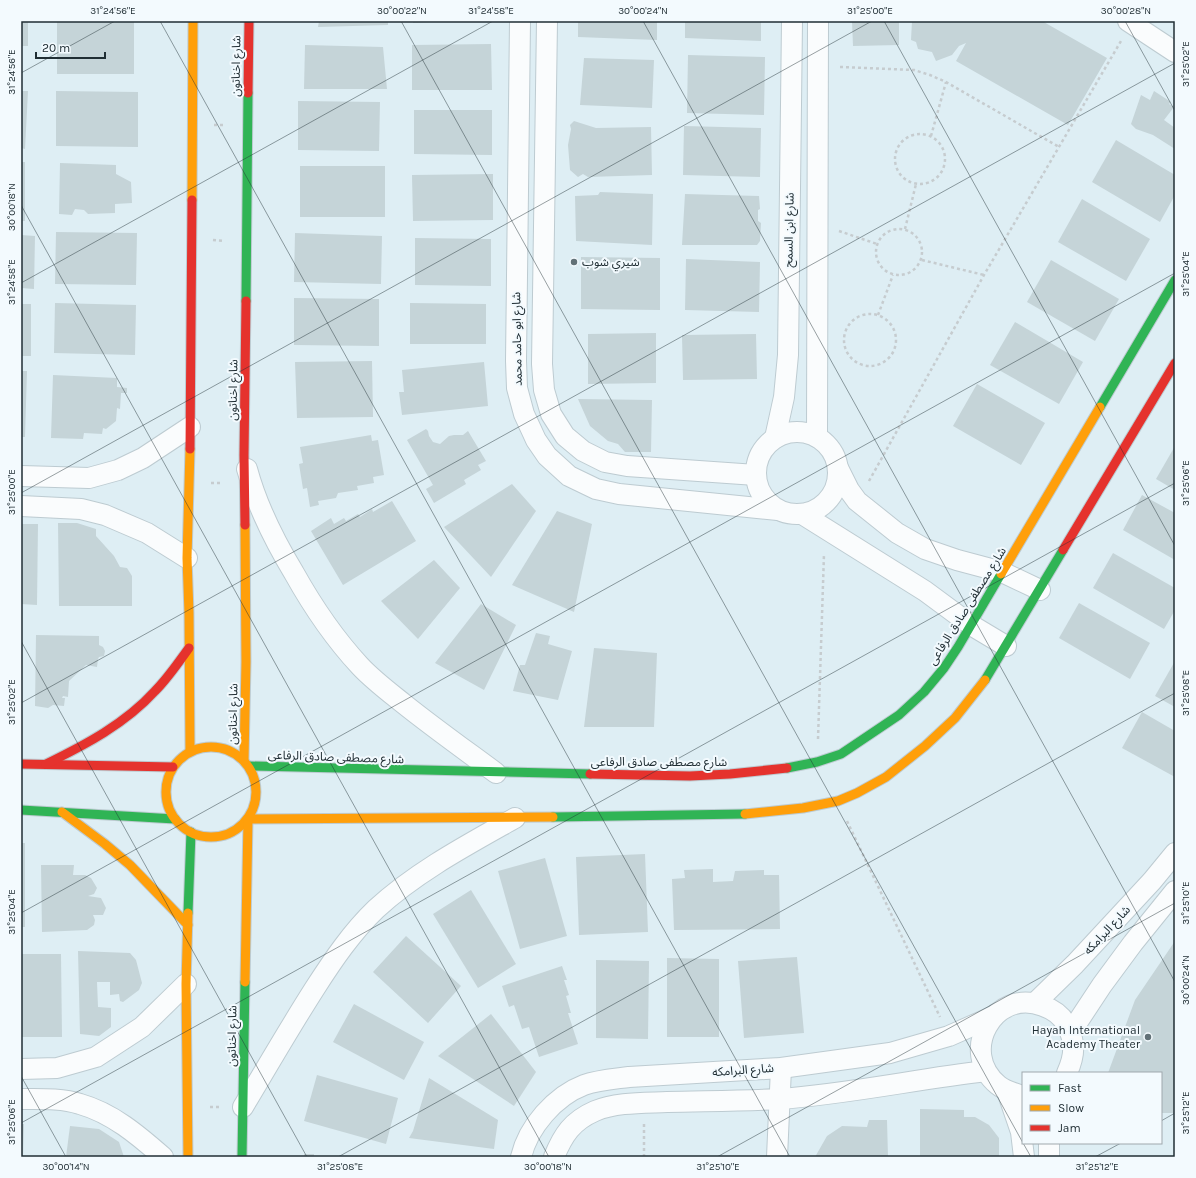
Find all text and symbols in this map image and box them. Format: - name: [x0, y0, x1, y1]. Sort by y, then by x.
- text: 31°24'56"E: [90, 5, 136, 17]
- text: 30°00'22"N: [377, 5, 427, 17]
- text: 31°24'58"E: [468, 5, 514, 17]
- text: 30°00'24"N: [618, 5, 668, 17]
- text: 31°25'00"E: [847, 5, 893, 17]
- text: 30°00'28"N: [1101, 5, 1151, 17]
- scale bar: [36, 34, 105, 60]
- street label: شارع اخناتون: [228, 35, 246, 97]
- text: 20 m: [42, 41, 70, 55]
- text: 31°25'02"E: [1180, 41, 1192, 87]
- text: 31°24'56"E: [6, 49, 18, 95]
- text: 30°00'18"N: [6, 183, 18, 231]
- street label: شارع ابن السمح: [781, 192, 799, 268]
- text: 31°25'04"E: [1180, 251, 1192, 297]
- place label: شيري شوب: [582, 255, 640, 272]
- marker: شيري شوب: [569, 257, 579, 267]
- text: 31°24'58"E: [6, 259, 18, 305]
- street label: شارع ابو حامد محمد: [509, 292, 527, 386]
- street label: شارع اخناتون: [225, 359, 243, 421]
- text: 31°25'06"E: [1180, 460, 1192, 506]
- text: 31°25'00"E: [6, 469, 18, 515]
- street label: شارع مصطفى صادق الرفاعى: [925, 544, 1011, 669]
- text: 31°25'08"E: [1180, 670, 1192, 716]
- text: 31°25'02"E: [6, 679, 18, 725]
- street label: شارع اخناتون: [225, 683, 243, 745]
- street label: شارع مصطفى صادق الرفاعى: [268, 748, 404, 768]
- street label: شارع مصطفى صادق الرفاعى: [591, 755, 727, 771]
- text: 31°25'10"E: [1180, 881, 1192, 925]
- text: 31°25'04"E: [6, 889, 18, 935]
- street label: شارع البرامكه: [1081, 903, 1135, 959]
- text: 30°00'24"N: [1180, 955, 1192, 1005]
- street label: شارع اخناتون: [224, 1005, 242, 1067]
- place label: Hayah International Academy Theater: [1032, 1023, 1141, 1051]
- marker: Hayah International Academy Theater: [1143, 1032, 1153, 1042]
- street label: شارع البرامكه: [712, 1061, 774, 1081]
- legend: [1022, 1072, 1162, 1144]
- text: Fast: [1058, 1081, 1082, 1095]
- text: 31°25'12"E: [1180, 1091, 1192, 1135]
- text: 31°25'06"E: [6, 1099, 18, 1145]
- text: Slow: [1058, 1101, 1084, 1115]
- text: Jam: [1058, 1121, 1081, 1135]
- text: 30°00'14"N: [42, 1161, 90, 1173]
- text: 31°25'08"E: [317, 1161, 363, 1173]
- text: 30°00'18"N: [524, 1161, 572, 1173]
- text: 31°25'10"E: [696, 1161, 740, 1173]
- text: 31°25'12"E: [1075, 1161, 1119, 1173]

